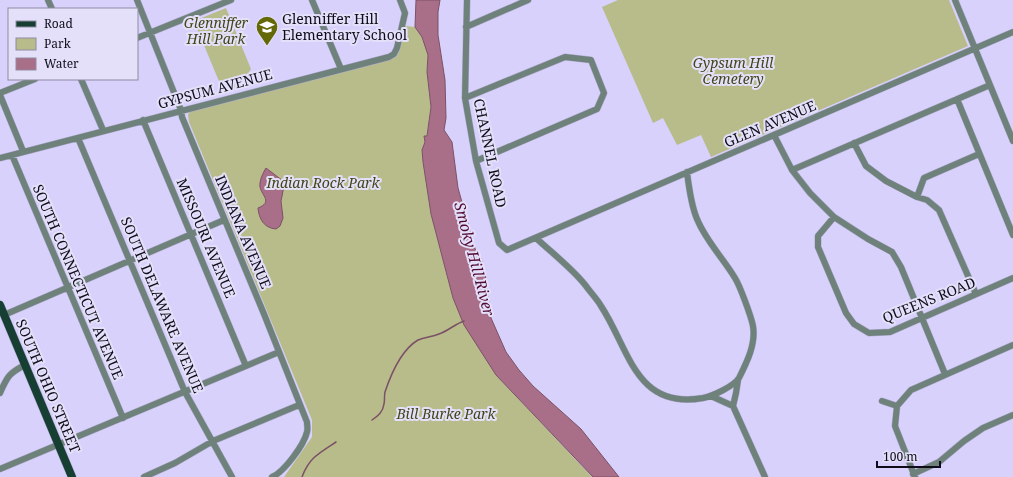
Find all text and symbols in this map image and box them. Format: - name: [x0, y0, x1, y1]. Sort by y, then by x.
- legend: [8, 8, 138, 80]
- place label: Glenniffer Hill Elementary School: [282, 9, 408, 44]
- park label: Glenniffer Hill Park: [184, 13, 249, 48]
- school or university icon: Glenniffer Hill Elementary School: [254, 14, 280, 47]
- text: Road: [44, 15, 74, 32]
- text: Park: [44, 35, 72, 52]
- park label: Gypsum Hill Cemetery: [693, 53, 774, 88]
- text: Water: [44, 55, 79, 72]
- street label: GYPSUM AVENUE: [156, 64, 274, 113]
- street label: GLEN AVENUE: [721, 96, 819, 151]
- street label: CHANNEL ROAD: [470, 97, 511, 209]
- street label: INDIANA AVENUE: [211, 172, 276, 292]
- park label: Indian Rock Park: [265, 173, 381, 192]
- street label: MISSOURI AVENUE: [173, 175, 240, 301]
- street label: SOUTH CONNECTICUT AVENUE: [29, 181, 128, 382]
- water label: Smoky Hill River: [450, 200, 500, 319]
- street label: SOUTH DELAWARE AVENUE: [117, 214, 208, 396]
- street label: QUEENS ROAD: [879, 272, 978, 327]
- street label: SOUTH OHIO STREET: [12, 316, 85, 456]
- park label: Bill Burke Park: [395, 404, 497, 423]
- scale bar: [877, 443, 940, 469]
- text: 100 m: [883, 448, 918, 465]

